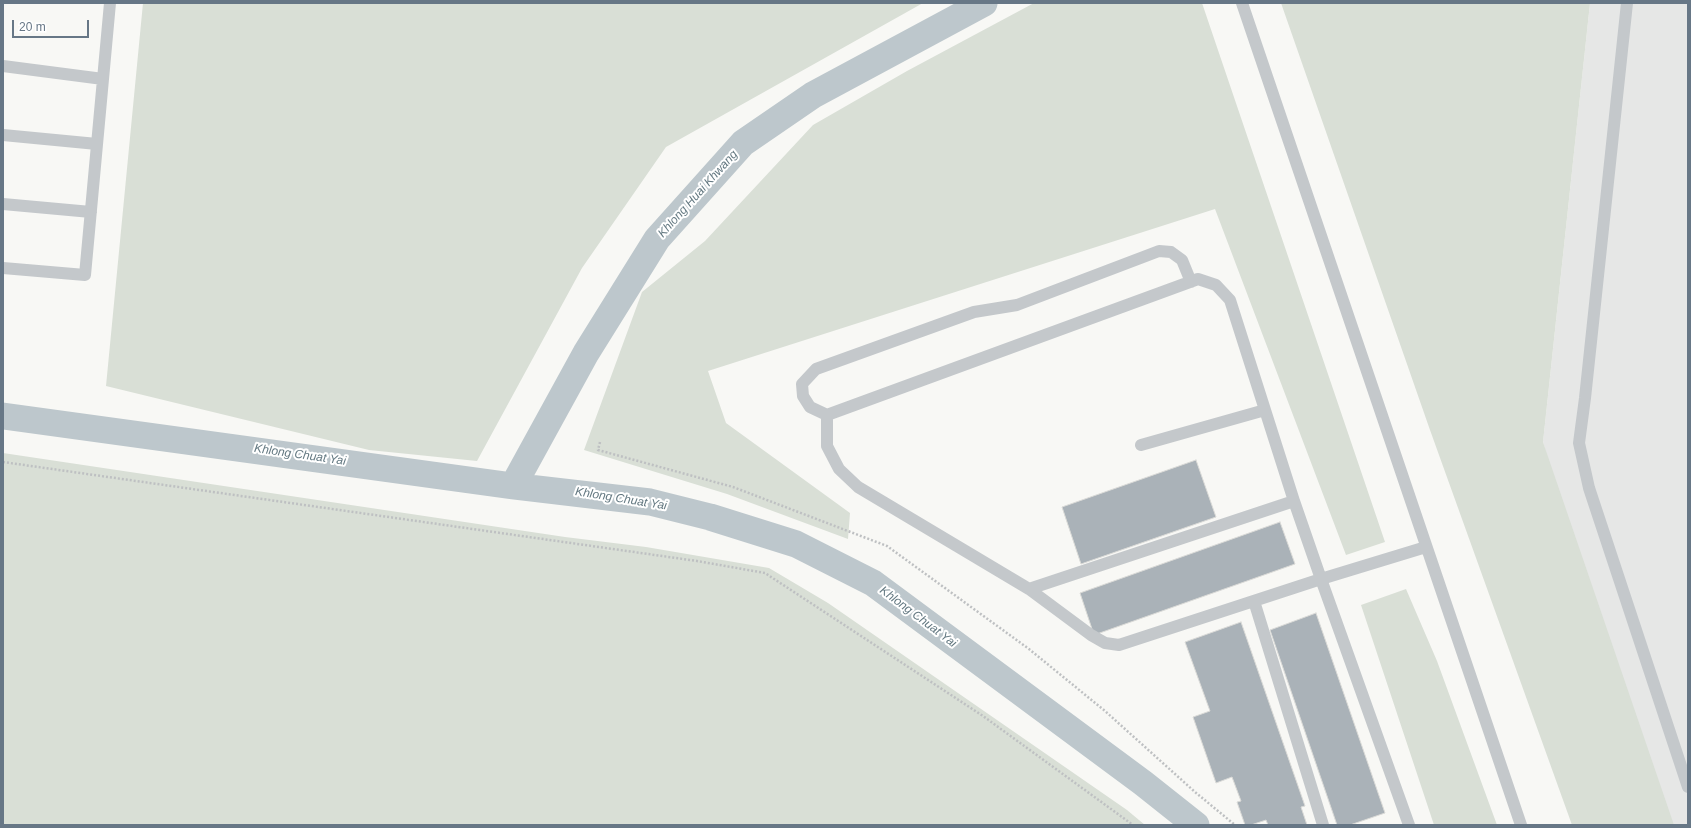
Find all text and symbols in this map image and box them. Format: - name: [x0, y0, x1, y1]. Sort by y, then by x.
- scale bar: [14, 12, 91, 38]
- text: 20 m: [19, 20, 46, 34]
- water label: Khlong Huai Khwang: [655, 148, 741, 240]
- water label: Khlong Chuat Yai: [253, 441, 347, 469]
- water label: Khlong Chuat Yai: [574, 485, 668, 513]
- water label: Khlong Chuat Yai: [877, 583, 959, 651]

